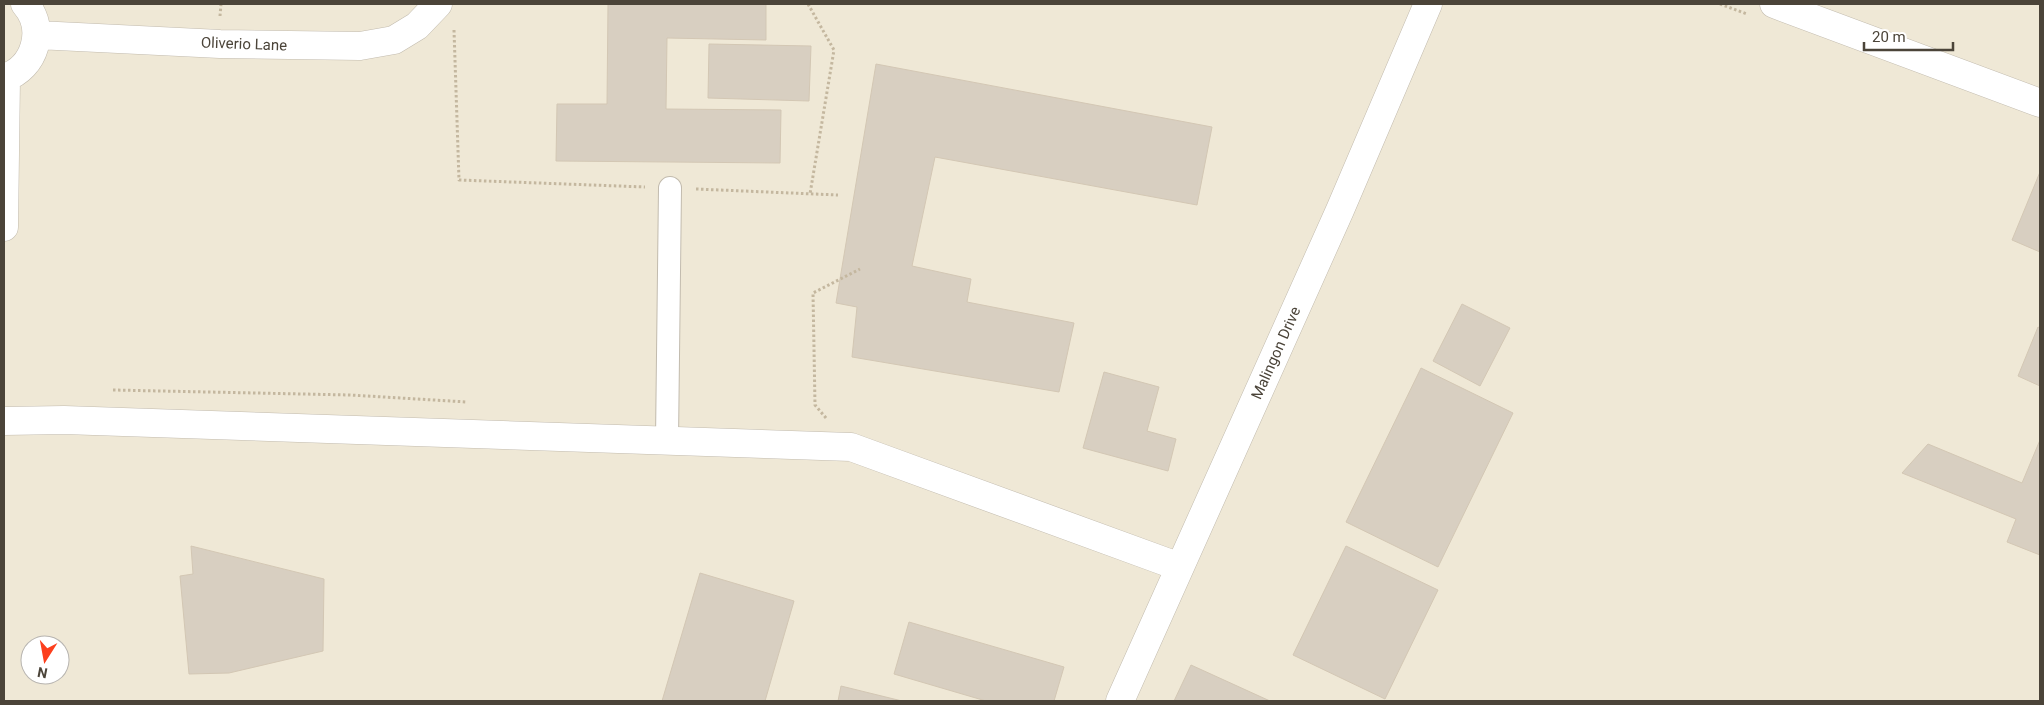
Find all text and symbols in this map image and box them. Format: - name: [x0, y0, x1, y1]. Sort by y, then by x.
- scale bar: [1864, 20, 1953, 52]
- text: 20 m: [1872, 28, 1906, 46]
- street label: Oliverio Lane: [201, 34, 287, 55]
- street label: Malingon Drive: [1248, 304, 1304, 402]
- north arrow: [20, 635, 70, 685]
- text: N: [36, 664, 49, 682]

